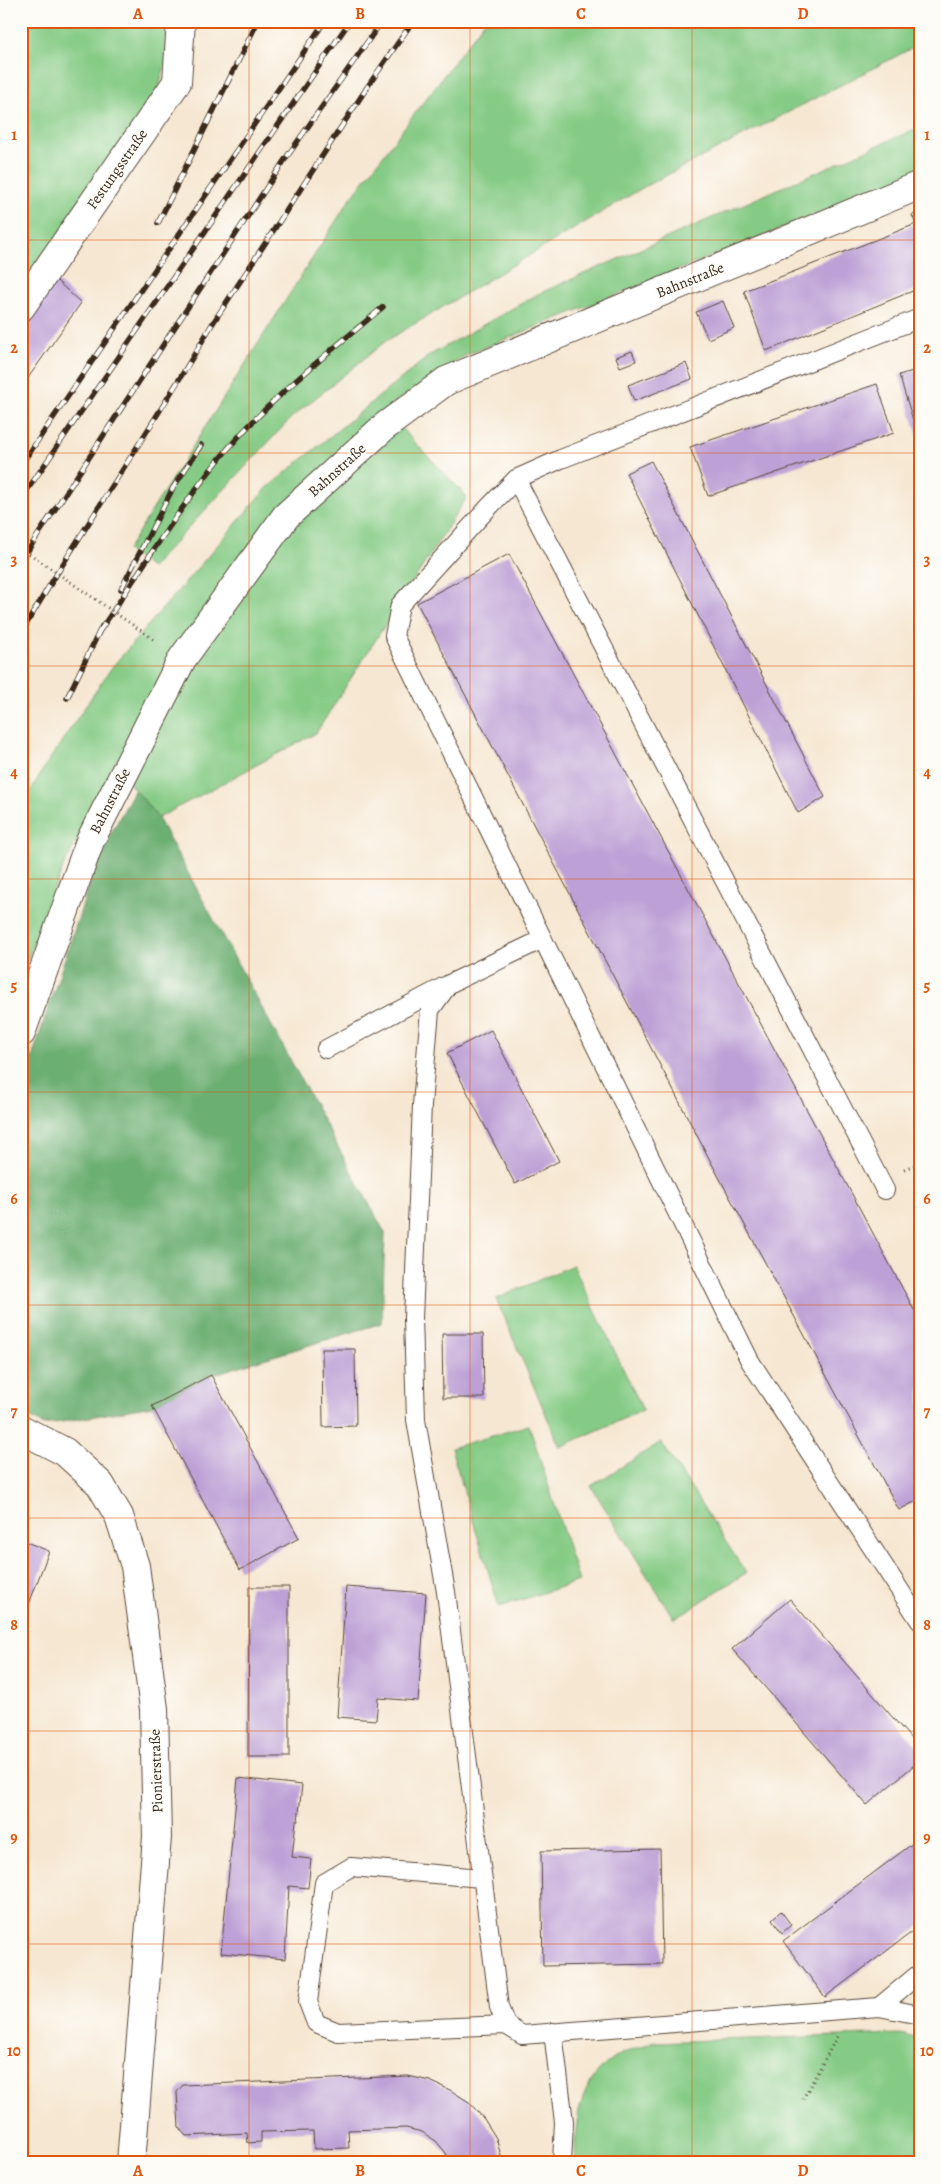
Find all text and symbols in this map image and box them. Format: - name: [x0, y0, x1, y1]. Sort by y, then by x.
- text: A: [132, 3, 144, 25]
- text: B: [355, 3, 365, 25]
- text: C: [576, 3, 586, 25]
- text: D: [797, 3, 809, 25]
- text: 1: [11, 124, 17, 146]
- text: 1: [924, 124, 930, 146]
- street label: Festungsstraße: [82, 125, 152, 213]
- street label: Bahnstraße: [653, 257, 727, 303]
- text: 2: [10, 337, 18, 359]
- text: 2: [923, 337, 931, 359]
- street label: Bahnstraße: [304, 439, 370, 501]
- text: 3: [11, 549, 18, 571]
- text: 3: [924, 549, 931, 571]
- text: 4: [10, 762, 18, 784]
- text: 4: [923, 762, 931, 784]
- street label: Bahnstraße: [85, 764, 135, 837]
- text: 5: [11, 975, 18, 997]
- text: 5: [924, 975, 931, 997]
- text: 6: [10, 1188, 18, 1210]
- text: 6: [923, 1188, 931, 1210]
- text: 7: [11, 1401, 18, 1423]
- text: 7: [924, 1401, 931, 1423]
- text: 8: [10, 1614, 18, 1636]
- text: 8: [923, 1614, 931, 1636]
- street label: Pionierstraße: [145, 1728, 167, 1813]
- text: 9: [10, 1827, 18, 1849]
- text: 9: [923, 1827, 931, 1849]
- text: 10: [7, 2040, 21, 2062]
- text: 10: [920, 2040, 934, 2062]
- text: A: [132, 2160, 144, 2182]
- text: B: [355, 2160, 365, 2182]
- text: C: [576, 2160, 586, 2182]
- text: D: [797, 2160, 809, 2182]

